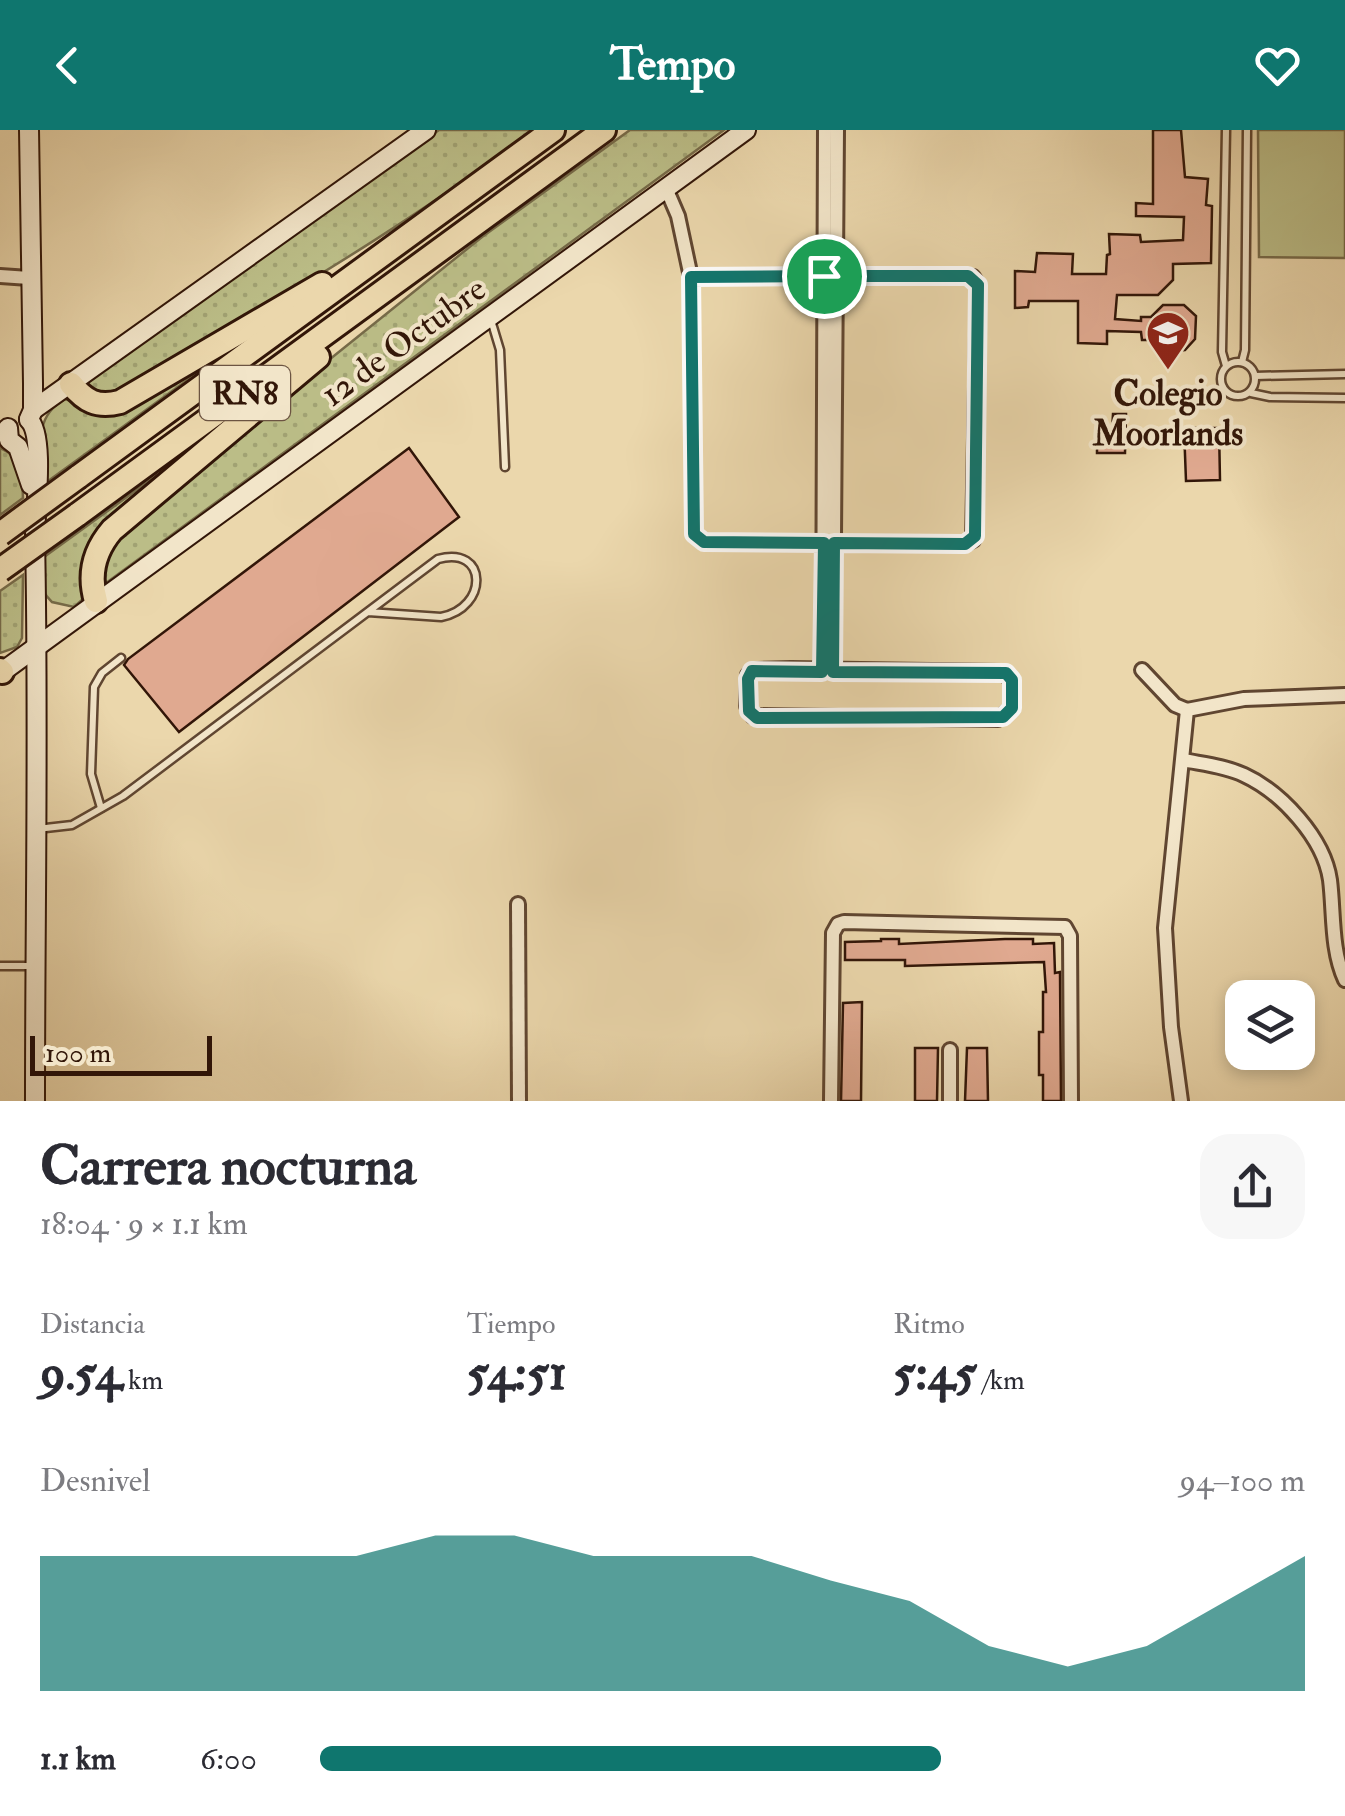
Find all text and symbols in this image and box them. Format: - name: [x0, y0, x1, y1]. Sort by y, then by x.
- text: Tempo: [610, 37, 735, 93]
- icon: back: [40, 38, 95, 93]
- icon: heart: [1250, 38, 1305, 93]
- pin: [782, 234, 867, 319]
- icon: arrive: [797, 249, 852, 304]
- street label: 12 de Octubre: [312, 267, 495, 416]
- school or university icon: Colegio Moorlands: [1145, 310, 1191, 371]
- road number: RN8: [200, 366, 290, 420]
- place label: Colegio Moorlands: [1092, 372, 1243, 456]
- map controls: [1225, 980, 1315, 1070]
- button: layers: [1225, 980, 1315, 1070]
- scale bar: [30, 1031, 212, 1076]
- text: 100 m: [45, 1036, 111, 1071]
- text: Carrera nocturna: [40, 1132, 416, 1201]
- button: share: [1200, 1134, 1305, 1239]
- text: 18:04 · 9 × 1.1 km: [40, 1204, 247, 1244]
- text: Distancia: [40, 1307, 145, 1342]
- text: Tiempo: [467, 1307, 555, 1342]
- text: Ritmo: [893, 1307, 965, 1342]
- text: 9.54: [40, 1342, 122, 1405]
- text: 54:51: [467, 1342, 567, 1405]
- text: 5:45: [893, 1342, 977, 1405]
- text: km: [122, 1363, 163, 1398]
- text: /km: [977, 1363, 1025, 1398]
- text: Desnivel: [40, 1461, 150, 1501]
- text: 94–100 m: [1180, 1461, 1305, 1501]
- text: 1.1 km: [40, 1739, 116, 1779]
- text: 6:00: [200, 1739, 257, 1779]

